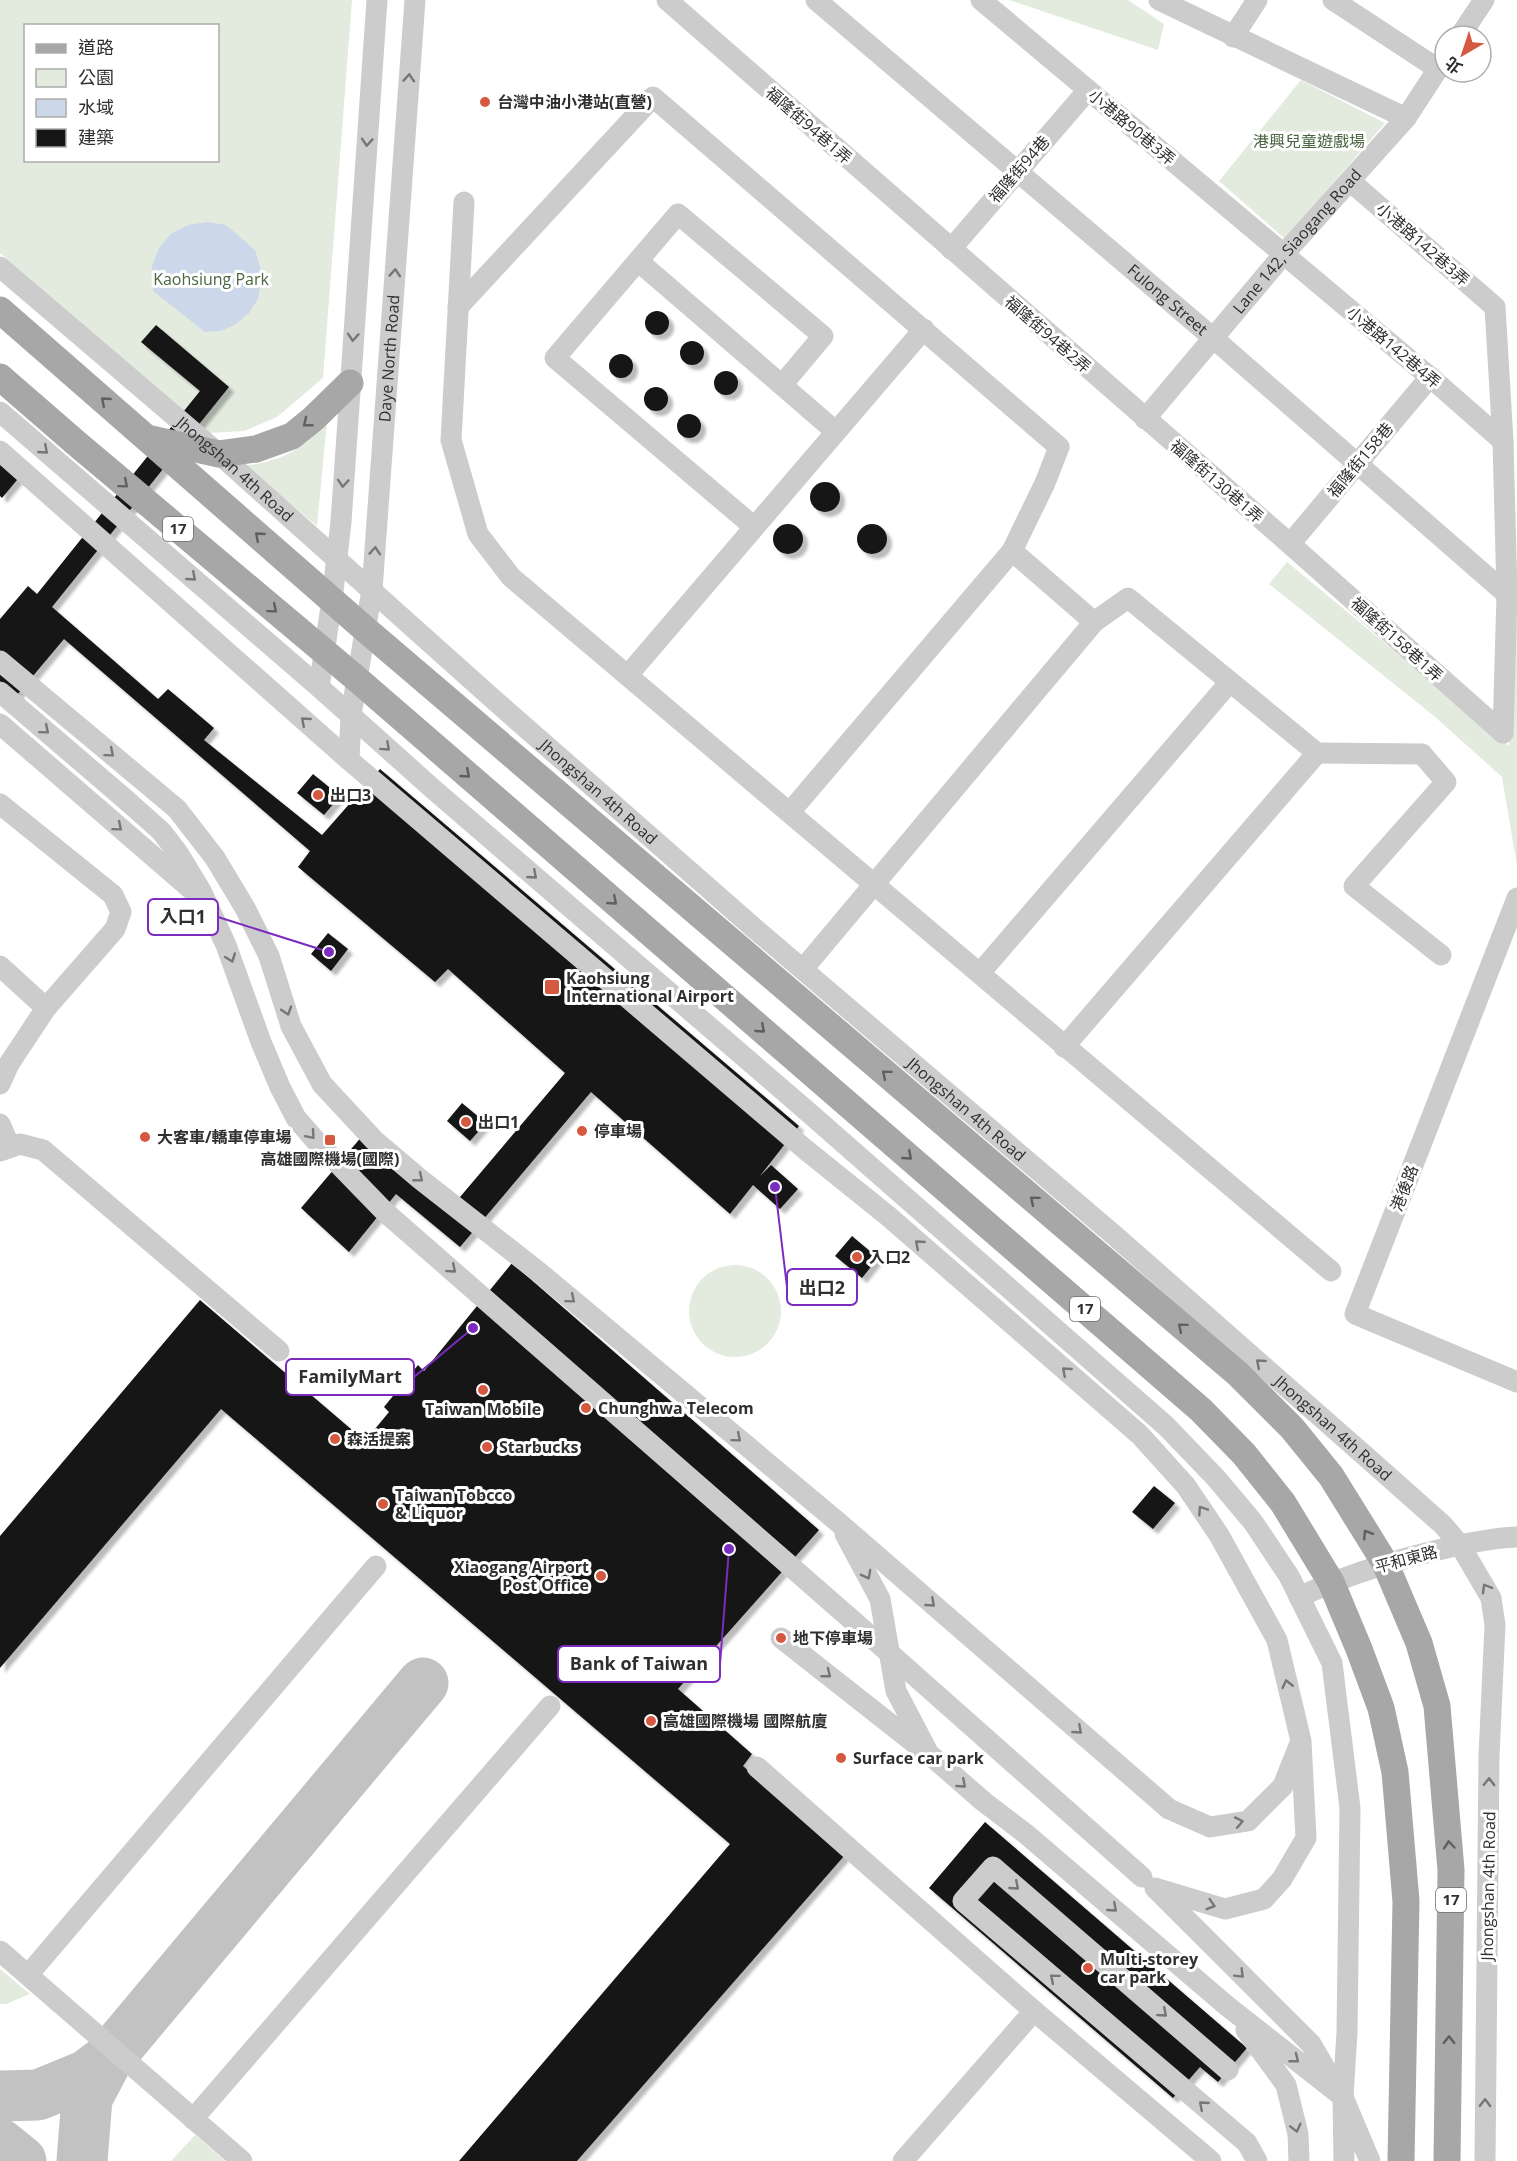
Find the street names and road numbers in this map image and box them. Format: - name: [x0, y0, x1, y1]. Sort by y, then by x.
- street label: 福隆街94巷1弄: [761, 81, 857, 169]
- street label: 小港路90巷3弄: [1084, 84, 1180, 170]
- street label: 福隆街94巷: [984, 131, 1054, 207]
- street label: Lane 142, Siaogang Road: [1227, 164, 1366, 318]
- street label: 小港路142巷3弄: [1372, 197, 1474, 291]
- street label: Fulong Street: [1123, 259, 1213, 340]
- street label: 福隆街94巷2弄: [1000, 290, 1096, 378]
- street label: Daye North Road: [373, 294, 404, 423]
- street label: 小港路142巷4弄: [1342, 301, 1446, 393]
- street label: Jhongshan 4th Road: [170, 410, 298, 527]
- street label: 福隆街158巷: [1322, 418, 1398, 502]
- street label: 福隆街130巷1弄: [1166, 434, 1268, 528]
- road number: 17: [163, 517, 193, 541]
- street label: 福隆街158巷1弄: [1346, 592, 1448, 686]
- street label: Jhongshan 4th Road: [534, 733, 662, 849]
- street label: Jhongshan 4th Road: [901, 1051, 1031, 1166]
- street label: 港後路: [1385, 1162, 1423, 1214]
- road number: 17: [1070, 1297, 1100, 1321]
- street label: Jhongshan 4th Road: [1268, 1369, 1397, 1486]
- street label: 平和東路: [1372, 1540, 1440, 1578]
- street label: Jhongshan 4th Road: [1476, 1811, 1500, 1963]
- road number: 17: [1436, 1888, 1466, 1912]

